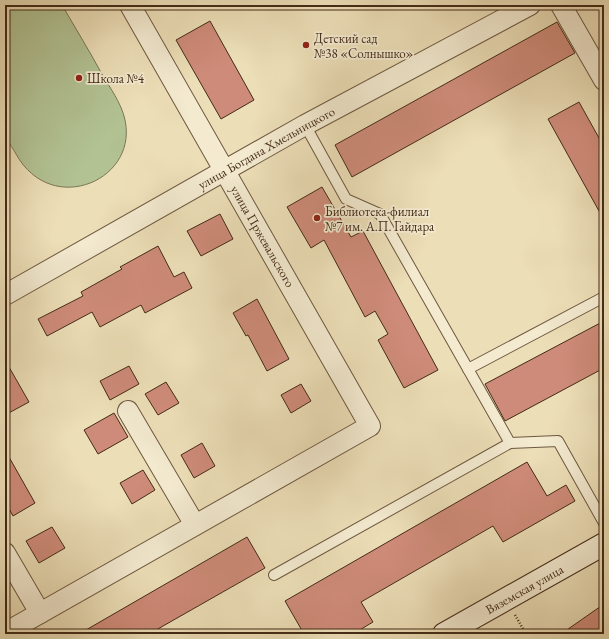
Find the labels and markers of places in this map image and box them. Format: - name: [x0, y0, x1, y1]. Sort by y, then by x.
- place label: Детский сад №38 «Солнышко»: [314, 30, 413, 62]
- marker: Детский сад №38 «Солнышко»: [301, 40, 311, 50]
- place label: Школа №4: [87, 70, 145, 87]
- marker: Школа №4: [74, 73, 84, 83]
- place label: Библиотека-филиал №7 им. А.П. Гайдара: [325, 203, 435, 235]
- marker: Библиотека-филиал №7 им. А.П. Гайдара: [312, 213, 322, 223]

